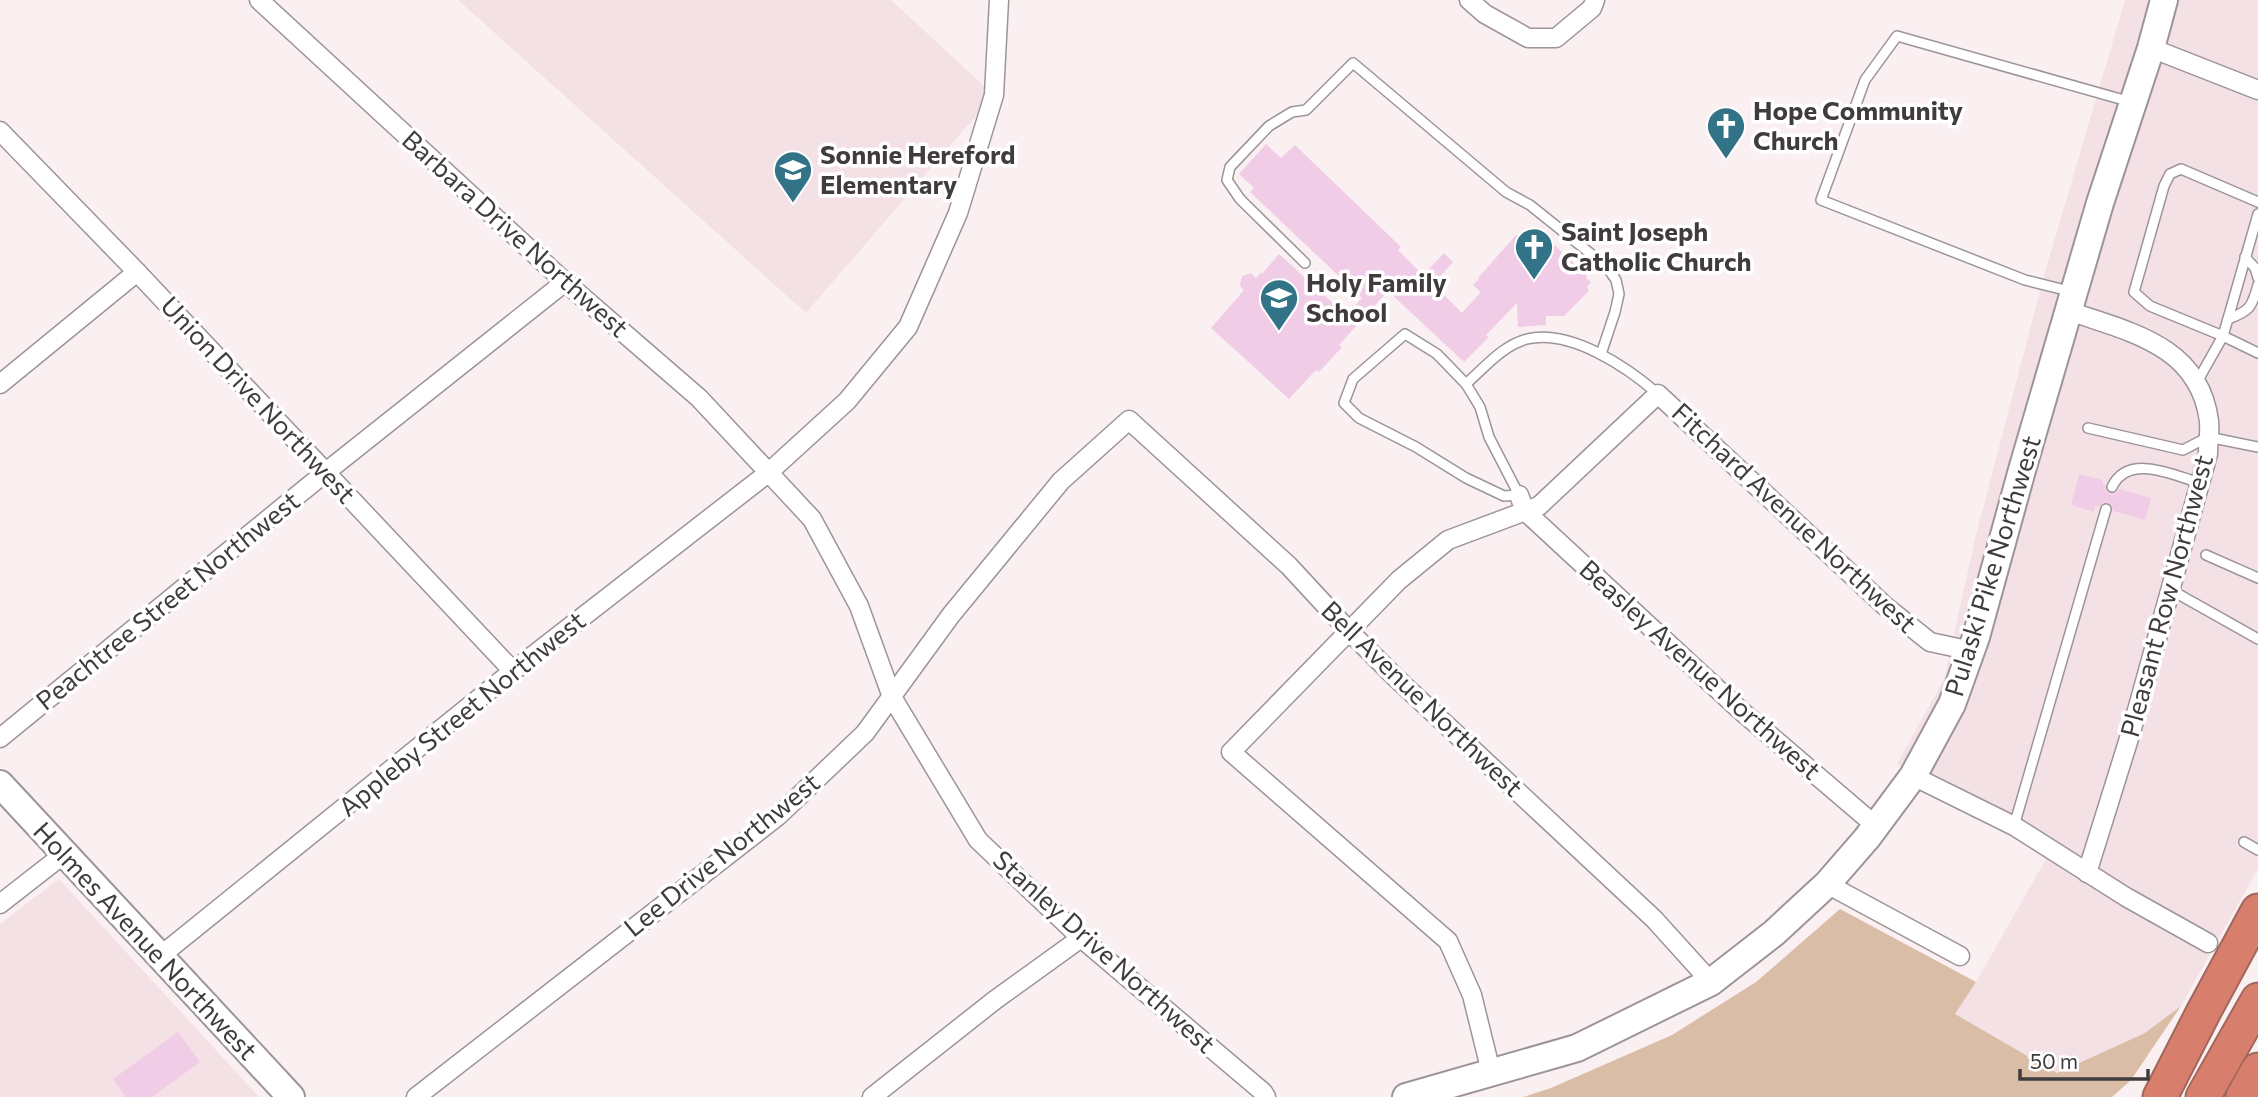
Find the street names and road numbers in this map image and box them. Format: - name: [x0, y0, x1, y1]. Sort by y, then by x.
- street label: Barbara Drive Northwest: [397, 123, 635, 343]
- street label: Union Drive Northwest: [155, 289, 363, 509]
- street label: Fitchard Avenue Northwest: [1667, 396, 1923, 638]
- street label: Pulaski Pike Northwest: [1937, 431, 2046, 700]
- street label: Pleasant Row Northwest: [2113, 451, 2218, 740]
- street label: Peachtree Street Northwest: [29, 484, 305, 716]
- street label: Beasley Avenue Northwest: [1574, 553, 1828, 785]
- street label: Bell Avenue Northwest: [1316, 594, 1530, 802]
- street label: Appleby Street Northwest: [332, 604, 591, 822]
- street label: Lee Drive Northwest: [617, 766, 825, 942]
- street label: Holmes Avenue Northwest: [28, 815, 264, 1065]
- street label: Stanley Drive Northwest: [988, 843, 1222, 1059]

